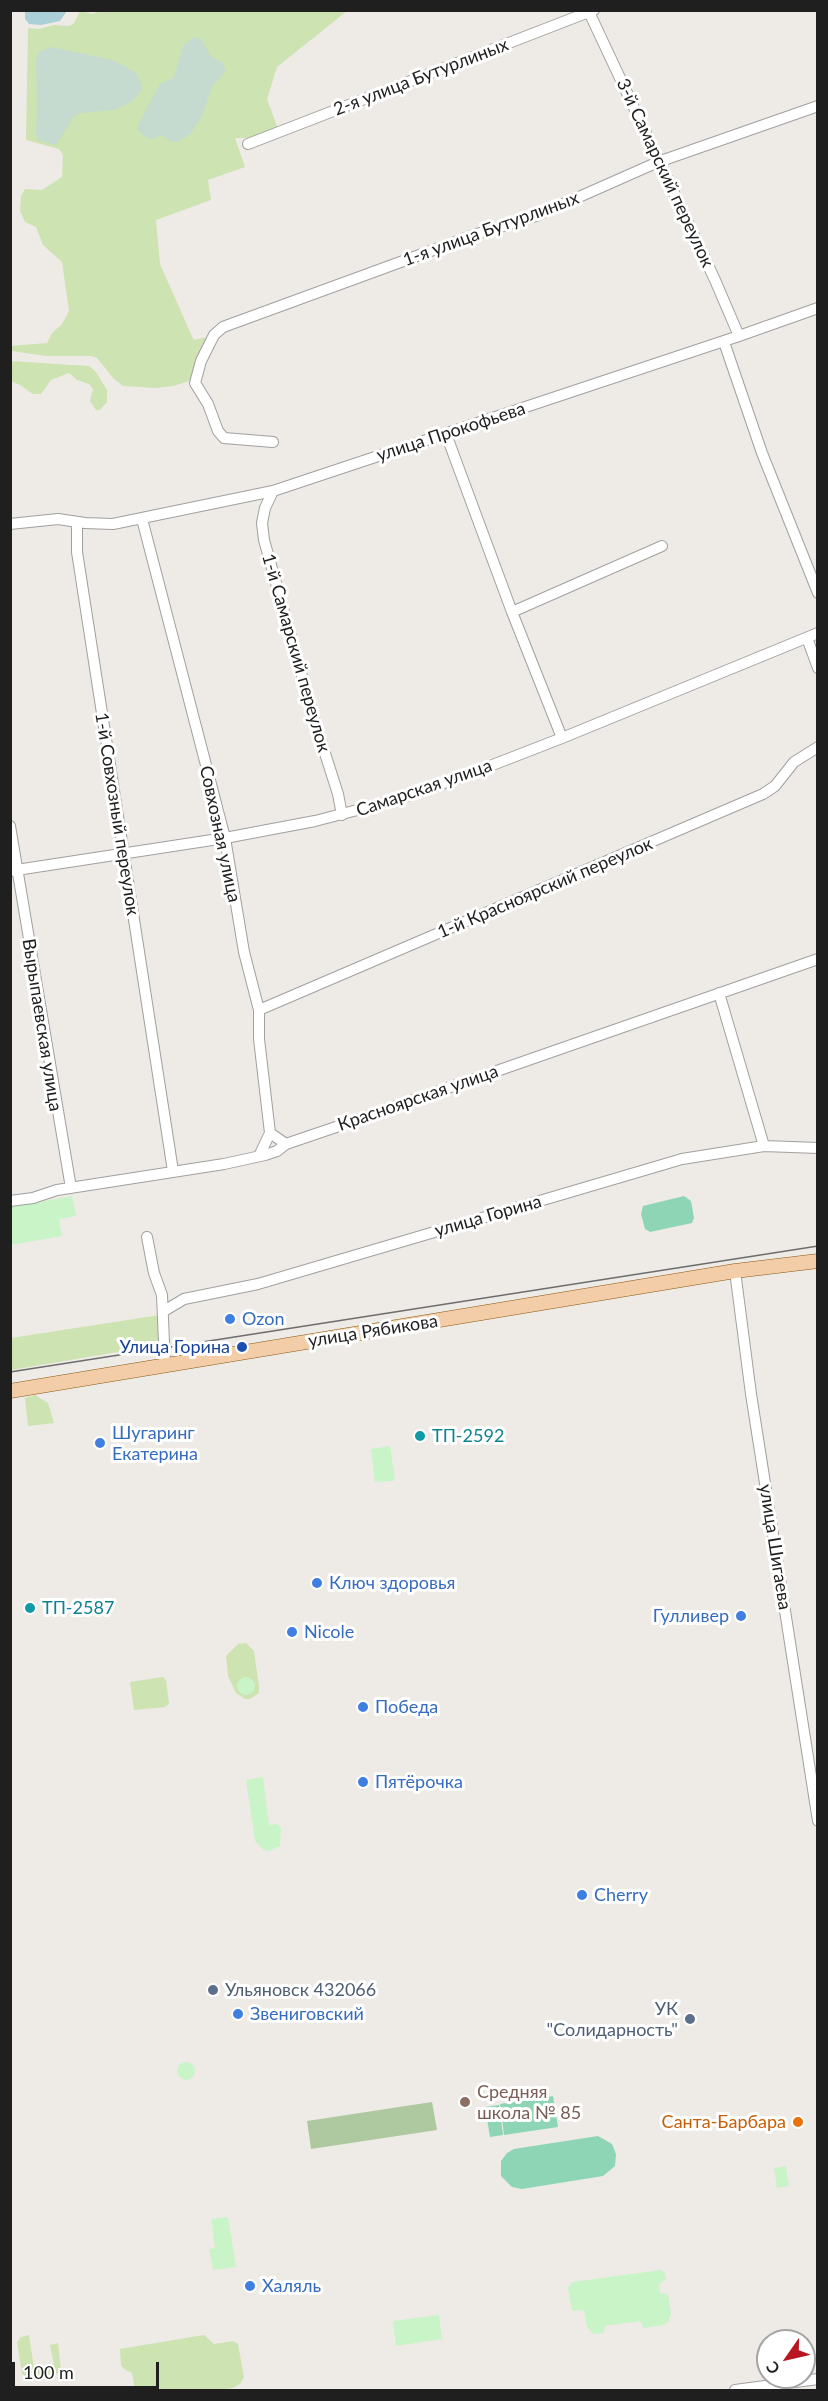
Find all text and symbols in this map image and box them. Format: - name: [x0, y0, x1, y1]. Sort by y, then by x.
- street label: 2-я улица Бутурлиных: [331, 34, 511, 120]
- street label: 3-й Самарский переулок: [612, 75, 718, 271]
- street label: 1-я улица Бутурлиных: [400, 187, 582, 271]
- street label: улица Прокофьева: [374, 398, 528, 466]
- street label: 1-й Самарский переулок: [257, 551, 335, 755]
- street label: 1-й Совхозный переулок: [90, 711, 144, 917]
- street label: Самарская улица: [353, 755, 495, 821]
- street label: Совхозная улица: [195, 764, 245, 904]
- street label: 1-й Красноярский переулок: [434, 833, 656, 943]
- street label: Вырыпаевская улица: [18, 937, 66, 1113]
- street label: Красноярская улица: [335, 1060, 501, 1136]
- street label: улица Горина: [432, 1190, 544, 1242]
- place label: Ozon: [242, 1308, 284, 1330]
- street label: улица Рябикова: [307, 1310, 439, 1352]
- marker: Ozon: [223, 1312, 237, 1326]
- place label: Улица Горина: [120, 1336, 230, 1358]
- marker: Улица Горина: [235, 1340, 249, 1354]
- place label: Шугаринг Екатерина: [112, 1422, 198, 1464]
- place label: ТП-2592: [432, 1425, 504, 1447]
- marker: ТП-2592: [413, 1429, 427, 1443]
- marker: Шугаринг Екатерина: [93, 1436, 107, 1450]
- street label: улица Шигаева: [754, 1483, 796, 1611]
- place label: Ключ здоровья: [329, 1572, 455, 1594]
- marker: Ключ здоровья: [310, 1576, 324, 1590]
- place label: ТП-2587: [42, 1597, 114, 1619]
- marker: ТП-2587: [23, 1601, 37, 1615]
- place label: Гулливер: [653, 1605, 729, 1627]
- marker: Гулливер: [734, 1609, 748, 1623]
- place label: Nicole: [304, 1621, 354, 1643]
- marker: Nicole: [285, 1625, 299, 1639]
- place label: Победа: [375, 1696, 438, 1718]
- marker: Победа: [356, 1700, 370, 1714]
- place label: Пятёрочка: [375, 1771, 463, 1793]
- marker: Пятёрочка: [356, 1775, 370, 1789]
- place label: Cherry: [594, 1884, 648, 1906]
- marker: Cherry: [575, 1888, 589, 1902]
- place label: Ульяновск 432066: [225, 1979, 376, 2001]
- marker: Ульяновск 432066: [206, 1983, 220, 1997]
- place label: УК "Солидарность": [547, 1998, 678, 2040]
- place label: Звениговский: [250, 2003, 364, 2025]
- marker: Звениговский: [231, 2007, 245, 2021]
- marker: УК "Солидарность": [683, 2012, 697, 2026]
- place label: Средняя школа № 85: [477, 2081, 581, 2124]
- marker: Средняя школа № 85: [458, 2095, 472, 2109]
- place label: Санта-Барбара: [662, 2111, 786, 2133]
- marker: Санта-Барбара: [791, 2115, 805, 2129]
- place label: Халяль: [262, 2275, 321, 2297]
- marker: Халяль: [243, 2279, 257, 2293]
- north arrow: [756, 2329, 816, 2389]
- scale bar: [15, 2350, 162, 2388]
- text: С: [761, 2359, 783, 2378]
- text: 100 m: [23, 2361, 74, 2383]

